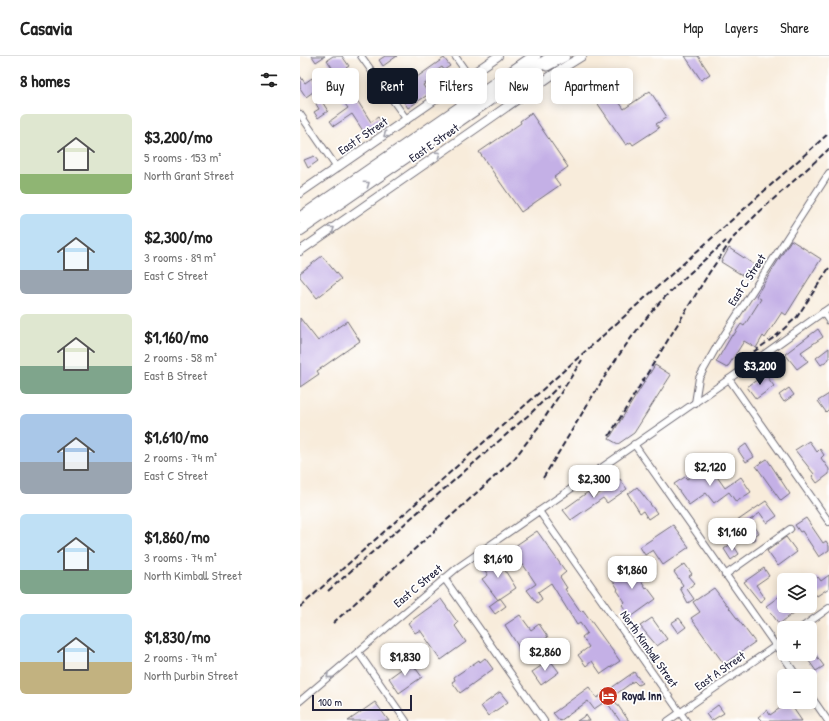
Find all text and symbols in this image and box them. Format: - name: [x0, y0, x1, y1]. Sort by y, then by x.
- text: Casavia: [20, 15, 72, 41]
- text: Map: [683, 18, 703, 37]
- text: Layers: [725, 18, 758, 37]
- text: Share: [780, 18, 809, 37]
- chip: Buy: [312, 68, 359, 104]
- chip: Rent: [367, 68, 418, 104]
- chip: Filters: [426, 68, 487, 104]
- chip: New: [495, 68, 543, 104]
- chip: Apartment: [551, 68, 633, 104]
- text: 8 homes: [20, 69, 70, 92]
- icon: filters: [258, 69, 280, 91]
- street label: East F Street: [334, 112, 392, 158]
- street label: East E Street: [405, 119, 463, 166]
- text: $3,200/mo: [144, 125, 212, 148]
- icon: home: [52, 130, 100, 178]
- one-way arrow: [383, 130, 390, 137]
- text: 5 rooms · 153 m²: [144, 148, 221, 166]
- one-way arrow: [434, 152, 441, 159]
- text: North Grant Street: [144, 166, 234, 184]
- one-way arrow: [362, 182, 369, 189]
- text: $2,300/mo: [144, 225, 212, 248]
- one-way arrow: [328, 226, 335, 234]
- icon: home: [52, 230, 100, 278]
- text: 3 rooms · 89 m²: [144, 248, 216, 266]
- street label: East C Street: [723, 250, 770, 309]
- text: East C Street: [144, 266, 208, 284]
- text: $1,160/mo: [144, 325, 208, 348]
- icon: home: [52, 330, 100, 378]
- text: 2 rooms · 58 m²: [144, 348, 217, 366]
- pin: $3,200: [727, 352, 793, 386]
- text: $3,200: [744, 356, 776, 374]
- text: East B Street: [144, 366, 207, 384]
- text: $1,610/mo: [144, 425, 208, 448]
- icon: home: [52, 430, 100, 478]
- text: 2 rooms · 74 m²: [144, 448, 217, 466]
- pin: $2,120: [677, 453, 743, 487]
- text: $2,120: [694, 457, 726, 475]
- pin: $2,300: [561, 465, 627, 499]
- text: East C Street: [144, 466, 208, 484]
- text: $2,300: [578, 469, 610, 487]
- pin: $1,160: [699, 518, 765, 552]
- text: $1,160: [717, 522, 747, 540]
- text: $1,860/mo: [144, 525, 210, 548]
- icon: home: [52, 530, 100, 578]
- pin: $1,610: [465, 545, 531, 579]
- text: 3 rooms · 74 m²: [144, 548, 217, 566]
- text: $1,610: [483, 549, 513, 567]
- pin: $1,860: [599, 556, 665, 590]
- street label: East C Street: [390, 560, 446, 611]
- text: $1,860: [617, 560, 647, 578]
- text: North Kimball Street: [144, 566, 242, 584]
- map controls: [777, 573, 817, 709]
- button: layers: [777, 573, 817, 613]
- street label: North Kimball Street: [617, 607, 683, 691]
- button: +: [777, 621, 817, 661]
- text: $1,830/mo: [144, 625, 210, 648]
- icon: home: [52, 630, 100, 678]
- pin: $2,860: [512, 638, 578, 672]
- text: $2,860: [529, 642, 561, 660]
- pin: $1,830: [372, 643, 438, 677]
- street label: East A Street: [691, 646, 749, 694]
- text: $1,830: [389, 647, 421, 665]
- text: 2 rooms · 74 m²: [144, 648, 217, 666]
- text: North Durbin Street: [144, 666, 238, 684]
- button: −: [777, 669, 817, 709]
- one-way arrow: [326, 672, 333, 679]
- hotel icon: Royal Inn: [597, 685, 619, 707]
- place label: Royal Inn: [622, 687, 662, 705]
- scale bar: [312, 693, 412, 712]
- text: 100 m: [318, 695, 342, 709]

